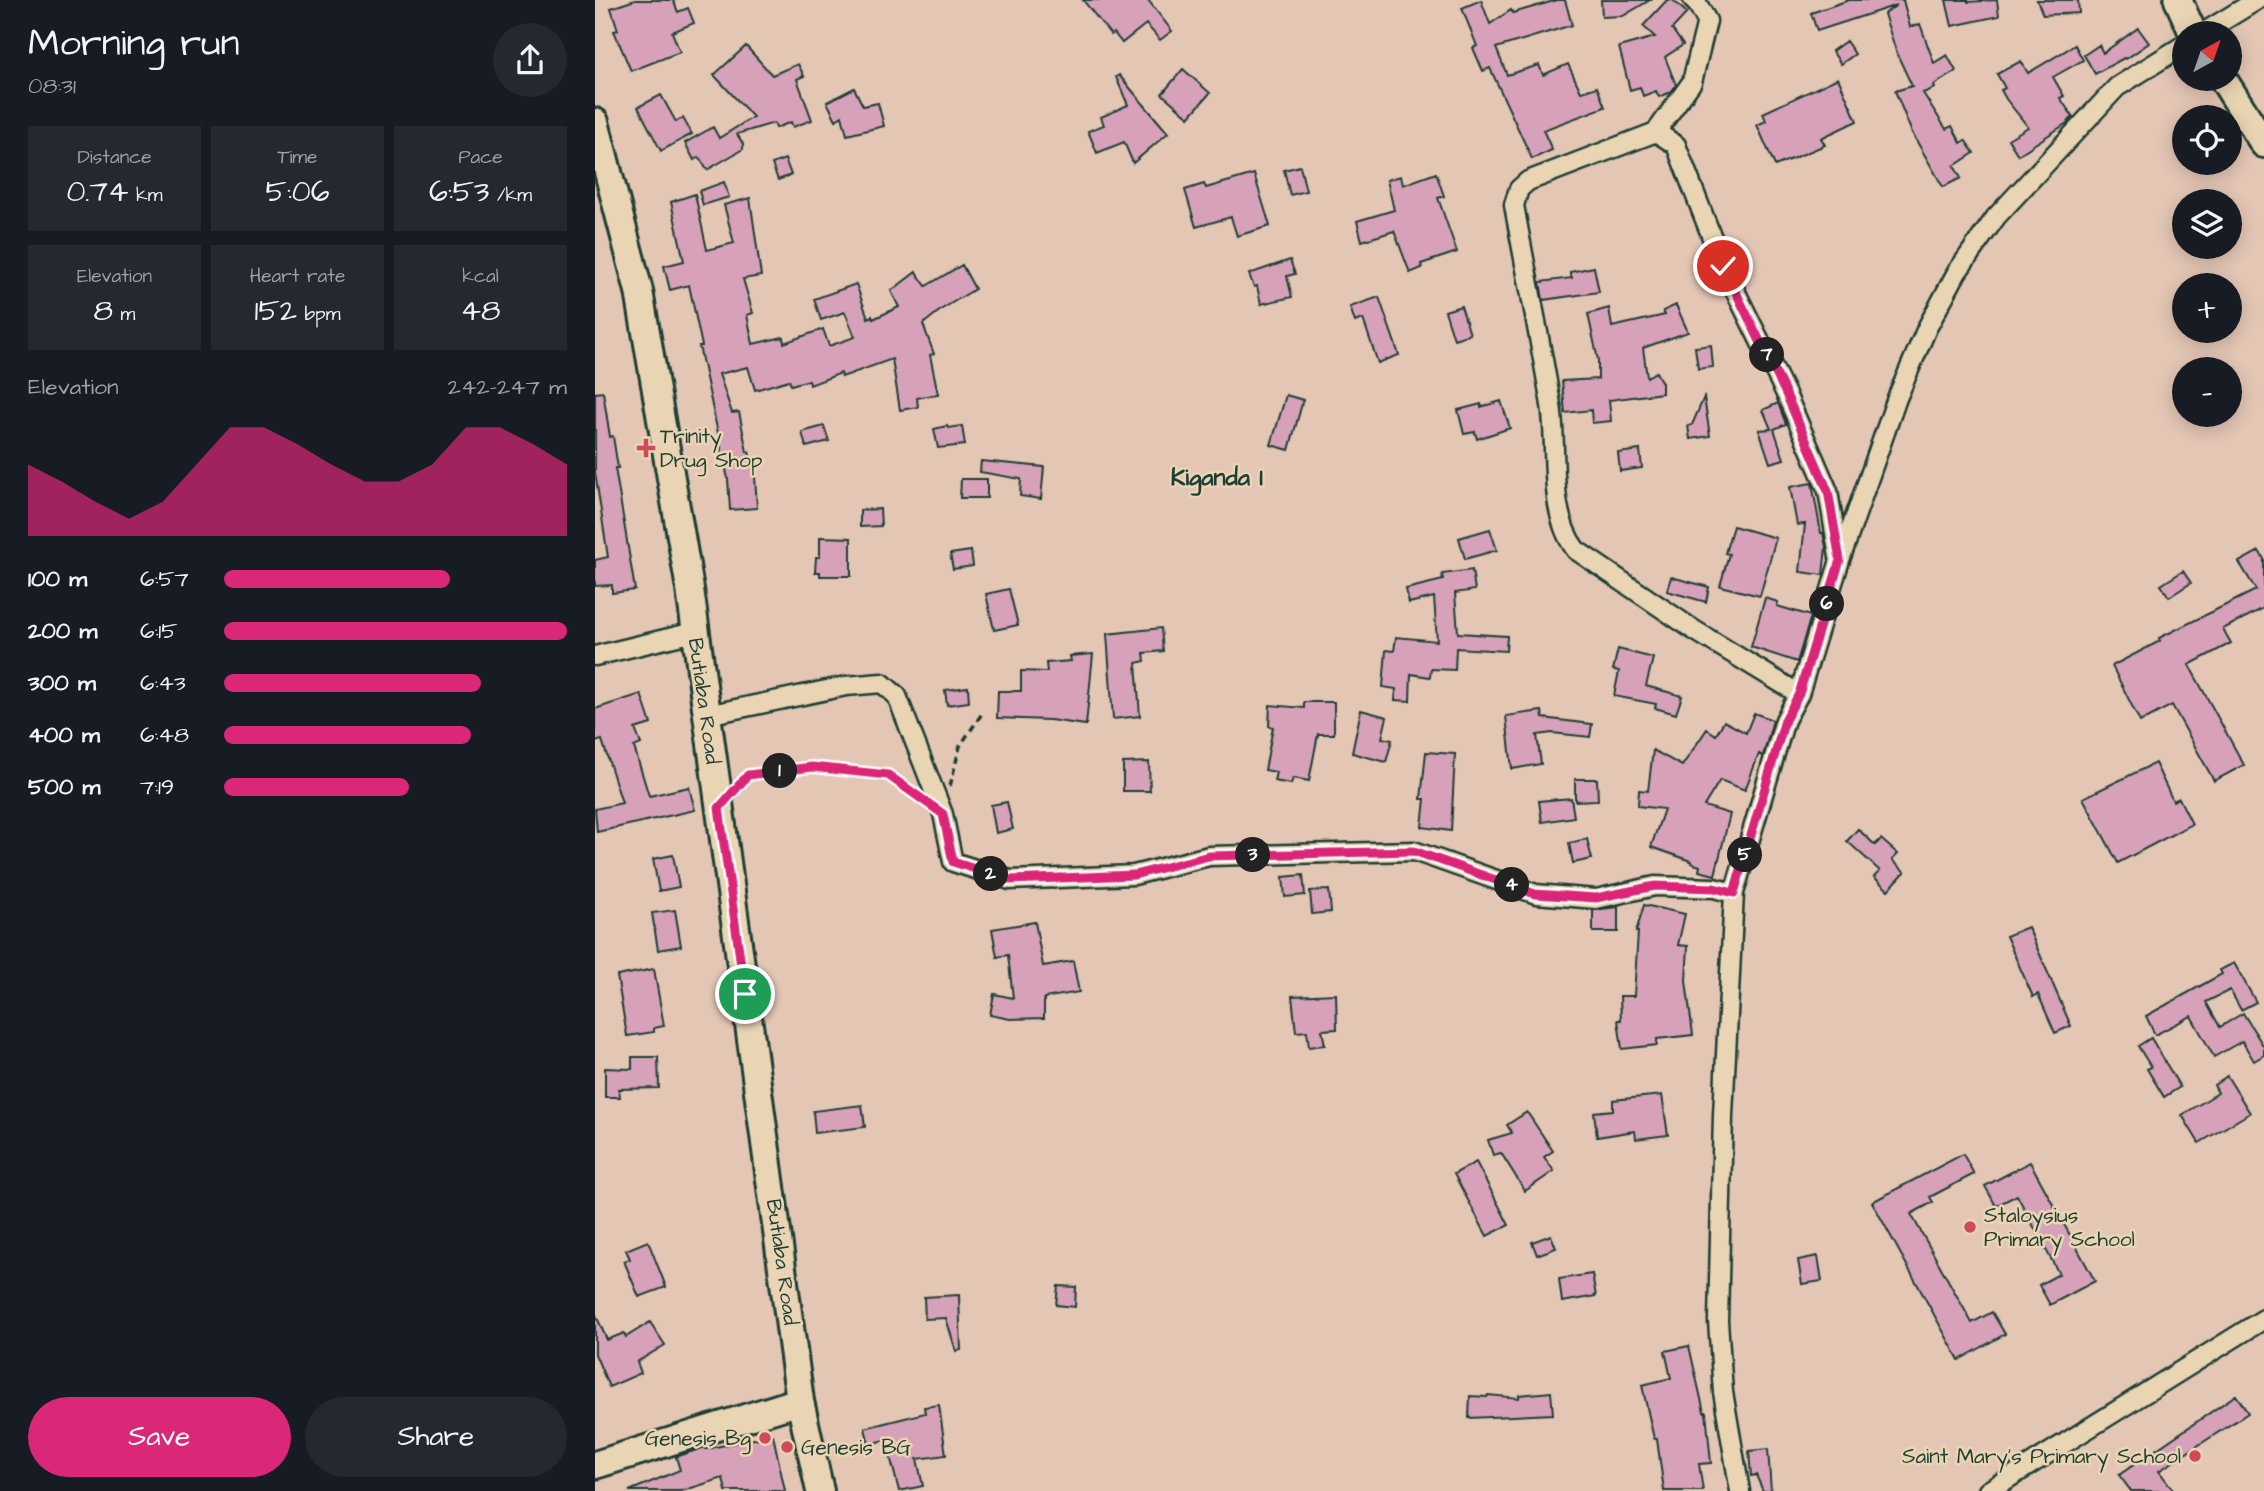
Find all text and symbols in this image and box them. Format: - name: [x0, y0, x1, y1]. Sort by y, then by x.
- text: Morning run: [28, 18, 240, 70]
- north arrow: [2172, 21, 2242, 91]
- map controls: [2172, 21, 2242, 427]
- button: share: [493, 23, 567, 97]
- text: 08:31: [28, 70, 76, 102]
- button: locate: [2172, 105, 2242, 175]
- text: Distance: [78, 144, 151, 171]
- text: Time: [278, 144, 317, 171]
- text: Pace: [458, 144, 503, 171]
- text: 0.74: [66, 171, 128, 213]
- text: 5:06: [266, 171, 329, 213]
- text: 6:53: [429, 171, 489, 213]
- text: km: [128, 182, 163, 209]
- text: /km: [489, 182, 532, 209]
- button: layers: [2172, 189, 2242, 259]
- pin: [1693, 236, 1753, 296]
- icon: check: [1704, 247, 1742, 285]
- text: Elevation: [77, 263, 152, 290]
- text: Heart rate: [250, 263, 345, 290]
- text: kcal: [462, 263, 499, 290]
- button: +: [2172, 273, 2242, 343]
- text: 8: [94, 290, 113, 332]
- text: 152: [255, 290, 297, 332]
- text: 48: [461, 290, 500, 332]
- text: m: [113, 301, 135, 328]
- text: bpm: [297, 301, 340, 328]
- pin: 7: [1749, 338, 1785, 372]
- text: 7: [1761, 341, 1772, 368]
- button: −: [2172, 357, 2242, 427]
- text: Elevation: [28, 371, 119, 403]
- text: 242–247 m: [448, 371, 567, 403]
- place label: Trinity Drug Shop: [660, 422, 763, 477]
- marker: Trinity Drug Shop: [638, 440, 654, 456]
- district label: Kiganda I: [1171, 461, 1263, 496]
- text: 100 m: [28, 563, 87, 595]
- text: 6:57: [140, 563, 189, 595]
- pin: 6: [1809, 586, 1845, 622]
- text: 6: [1821, 590, 1832, 617]
- text: 200 m: [28, 615, 97, 647]
- text: 6:15: [140, 615, 178, 647]
- street label: Butiaba Road: [681, 636, 727, 766]
- text: 300 m: [28, 667, 96, 699]
- text: 6:43: [140, 667, 186, 699]
- text: 400 m: [28, 719, 100, 751]
- text: 6:48: [140, 719, 189, 751]
- pin: 1: [763, 754, 797, 788]
- text: 1: [778, 757, 781, 784]
- text: 500 m: [28, 771, 100, 803]
- text: 7:19: [140, 771, 174, 803]
- pin: 3: [1235, 838, 1271, 872]
- pin: 5: [1727, 838, 1763, 872]
- text: 3: [1248, 841, 1257, 868]
- text: 5: [1738, 841, 1751, 868]
- pin: 2: [973, 856, 1009, 892]
- text: 2: [985, 860, 996, 887]
- pin: 4: [1495, 868, 1529, 903]
- text: 4: [1505, 871, 1518, 898]
- pin: [715, 964, 775, 1024]
- icon: arrive: [726, 975, 764, 1013]
- street label: Butiaba Road: [759, 1197, 805, 1327]
- place label: Staloysius Primary School: [1984, 1201, 2135, 1256]
- marker: Staloysius Primary School: [1962, 1219, 1978, 1235]
- button: Save: [28, 1397, 291, 1477]
- button: Share: [305, 1397, 567, 1477]
- place label: Genesis Bg: [645, 1424, 751, 1455]
- marker: Genesis Bg: [757, 1430, 773, 1446]
- place label: Genesis BG: [801, 1433, 911, 1462]
- marker: Genesis BG: [779, 1439, 795, 1455]
- place label: Saint Mary's Primary School: [1902, 1442, 2181, 1473]
- marker: Saint Mary's Primary School: [2187, 1448, 2203, 1464]

